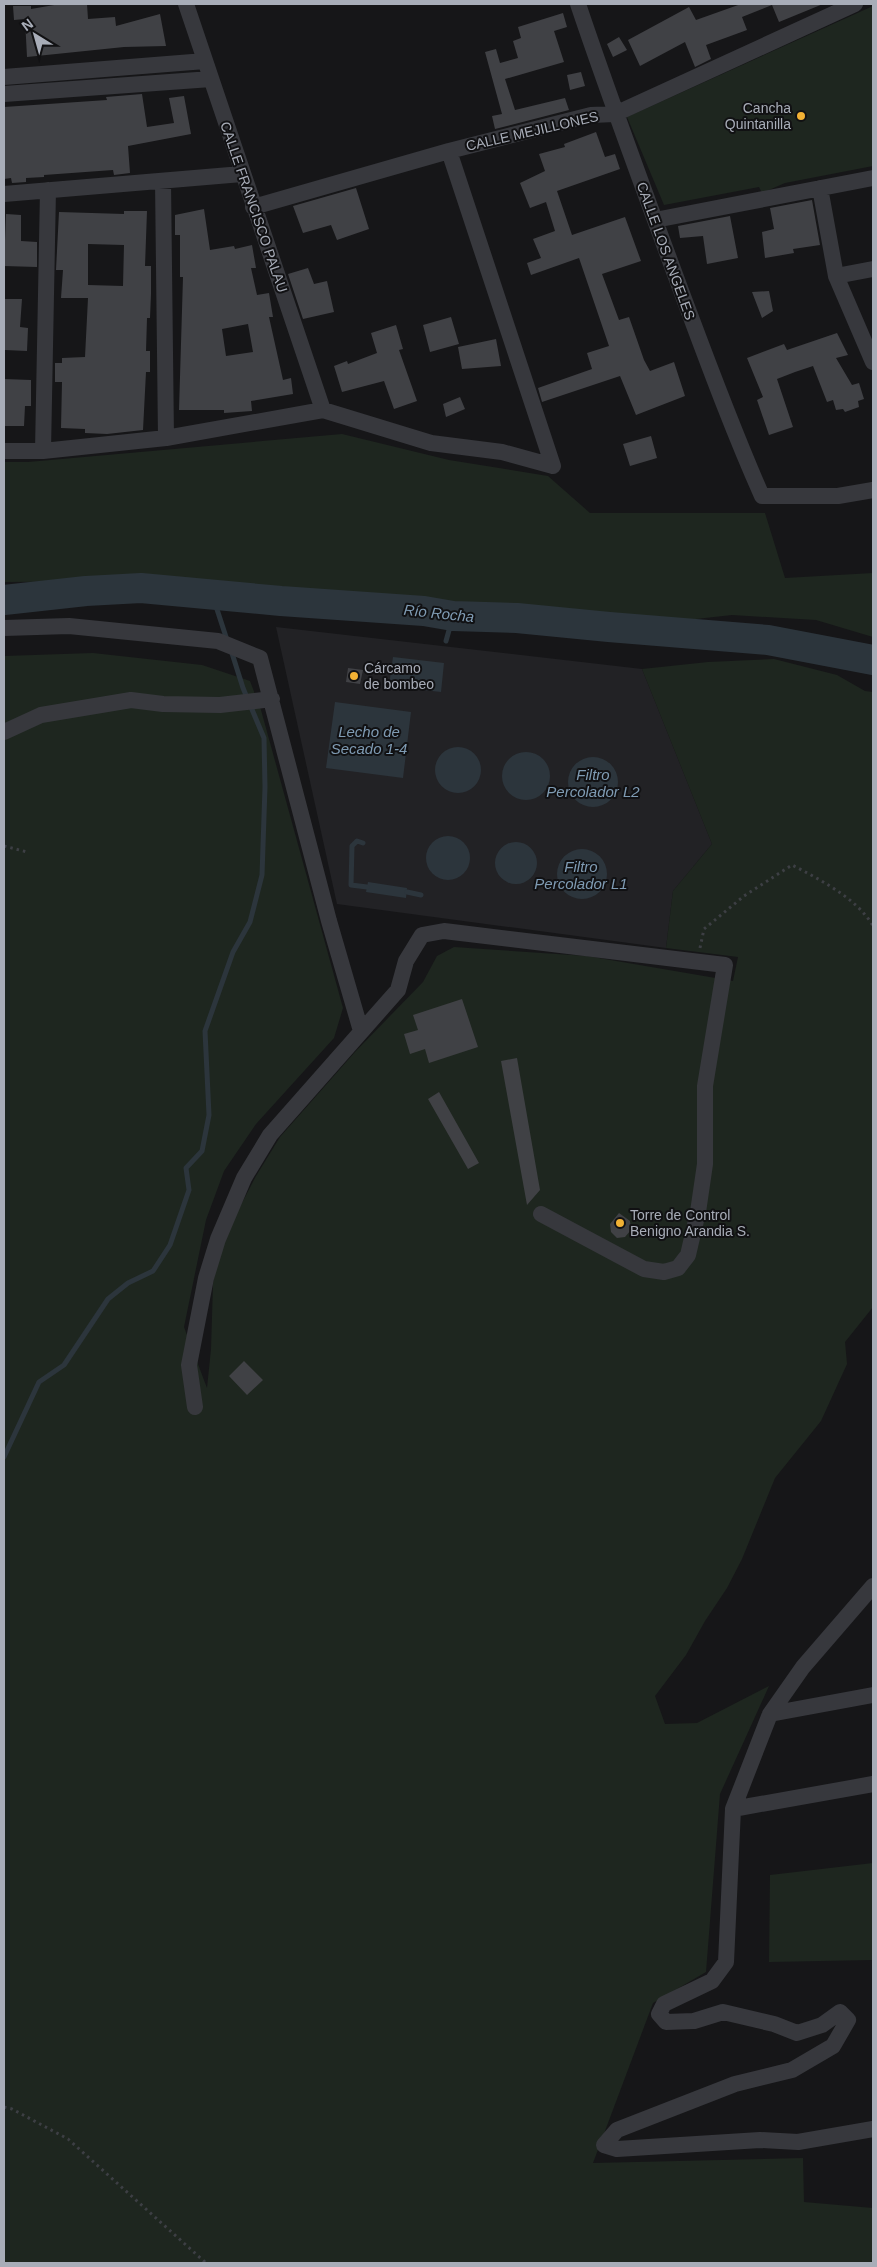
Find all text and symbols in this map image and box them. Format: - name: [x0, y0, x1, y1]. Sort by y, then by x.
- north arrow: [10, 10, 60, 60]
- text: N: [18, 15, 36, 34]
- place label: Cancha Quintanilla: [725, 100, 791, 132]
- street label: CALLE MEJILLONES: [464, 108, 600, 154]
- marker: Cancha Quintanilla: [795, 110, 807, 122]
- street label: CALLE FRANCISCO PALAU: [217, 120, 291, 294]
- street label: CALLE LOS ANGELES: [634, 180, 698, 322]
- water label: Río Rocha: [403, 601, 475, 625]
- place label: Cárcamo de bombeo: [364, 660, 434, 692]
- marker: Cárcamo de bombeo: [348, 670, 360, 682]
- water label: Lecho de Secado 1-4: [331, 723, 407, 757]
- water label: Filtro Percolador L2: [546, 766, 640, 800]
- water label: Filtro Percolador L1: [534, 858, 628, 892]
- place label: Torre de Control Benigno Arandia S.: [630, 1207, 750, 1239]
- marker: Torre de Control Benigno Arandia S.: [614, 1217, 626, 1229]

